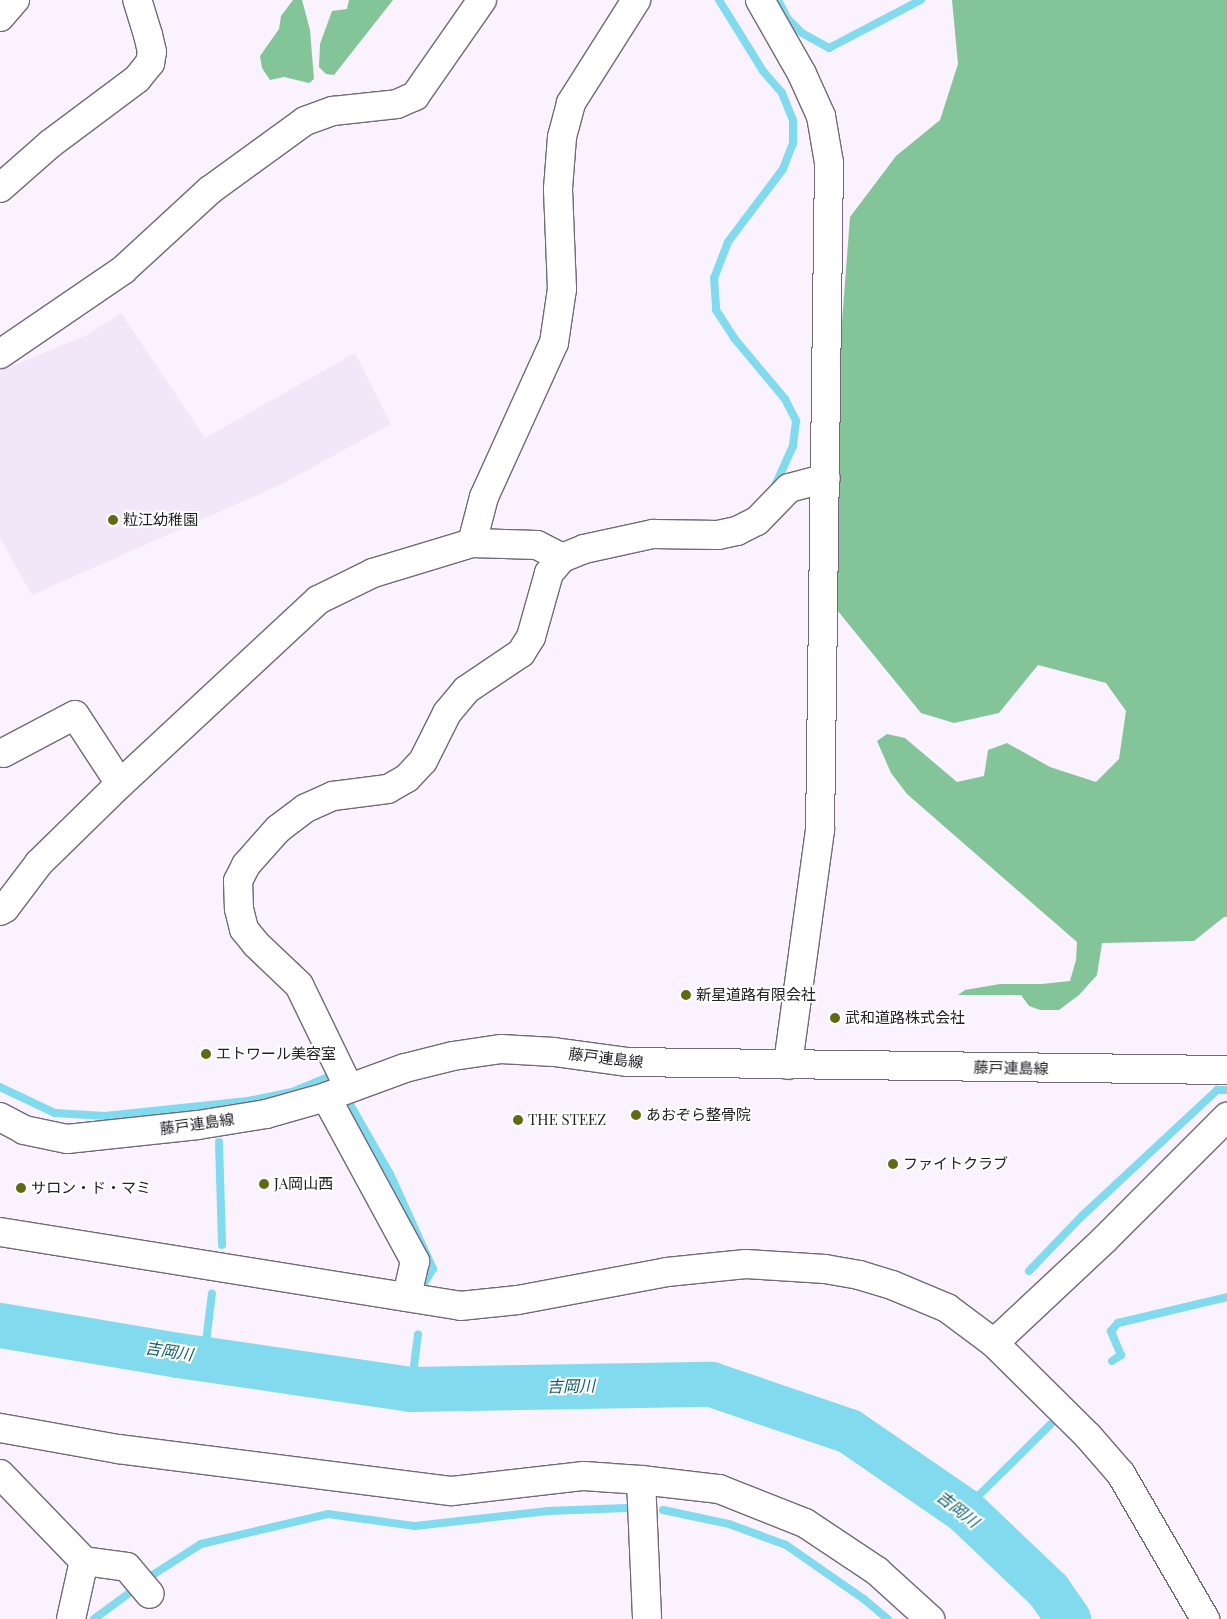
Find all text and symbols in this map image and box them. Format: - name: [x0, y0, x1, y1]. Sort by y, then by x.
- place label: 粒江幼稚園: [123, 511, 198, 529]
- marker: 粒江幼稚園: [107, 514, 119, 526]
- place label: 新星道路有限会社: [696, 986, 816, 1004]
- marker: 新星道路有限会社: [680, 989, 692, 1001]
- place label: 武和道路株式会社: [845, 1009, 965, 1027]
- marker: 武和道路株式会社: [829, 1012, 841, 1024]
- street label: 藤戸連島線: [568, 1044, 644, 1072]
- place label: エトワール美容室: [216, 1045, 336, 1063]
- marker: エトワール美容室: [200, 1048, 212, 1060]
- street label: 藤戸連島線: [973, 1058, 1049, 1078]
- place label: あおぞら整骨院: [646, 1106, 751, 1124]
- marker: あおぞら整骨院: [630, 1109, 642, 1121]
- street label: 藤戸連島線: [159, 1110, 235, 1138]
- place label: THE STEEZ: [528, 1111, 606, 1129]
- marker: THE STEEZ: [512, 1114, 524, 1126]
- place label: ファイトクラブ: [903, 1155, 1008, 1173]
- marker: ファイトクラブ: [887, 1158, 899, 1170]
- place label: JA岡山西: [274, 1175, 333, 1193]
- marker: JA岡山西: [258, 1178, 270, 1190]
- place label: サロン・ド・マミ: [31, 1179, 151, 1197]
- marker: サロン・ド・マミ: [15, 1182, 27, 1194]
- water label: 吉岡川: [144, 1338, 194, 1364]
- water label: 吉岡川: [547, 1376, 595, 1396]
- water label: 吉岡川: [933, 1487, 983, 1531]

